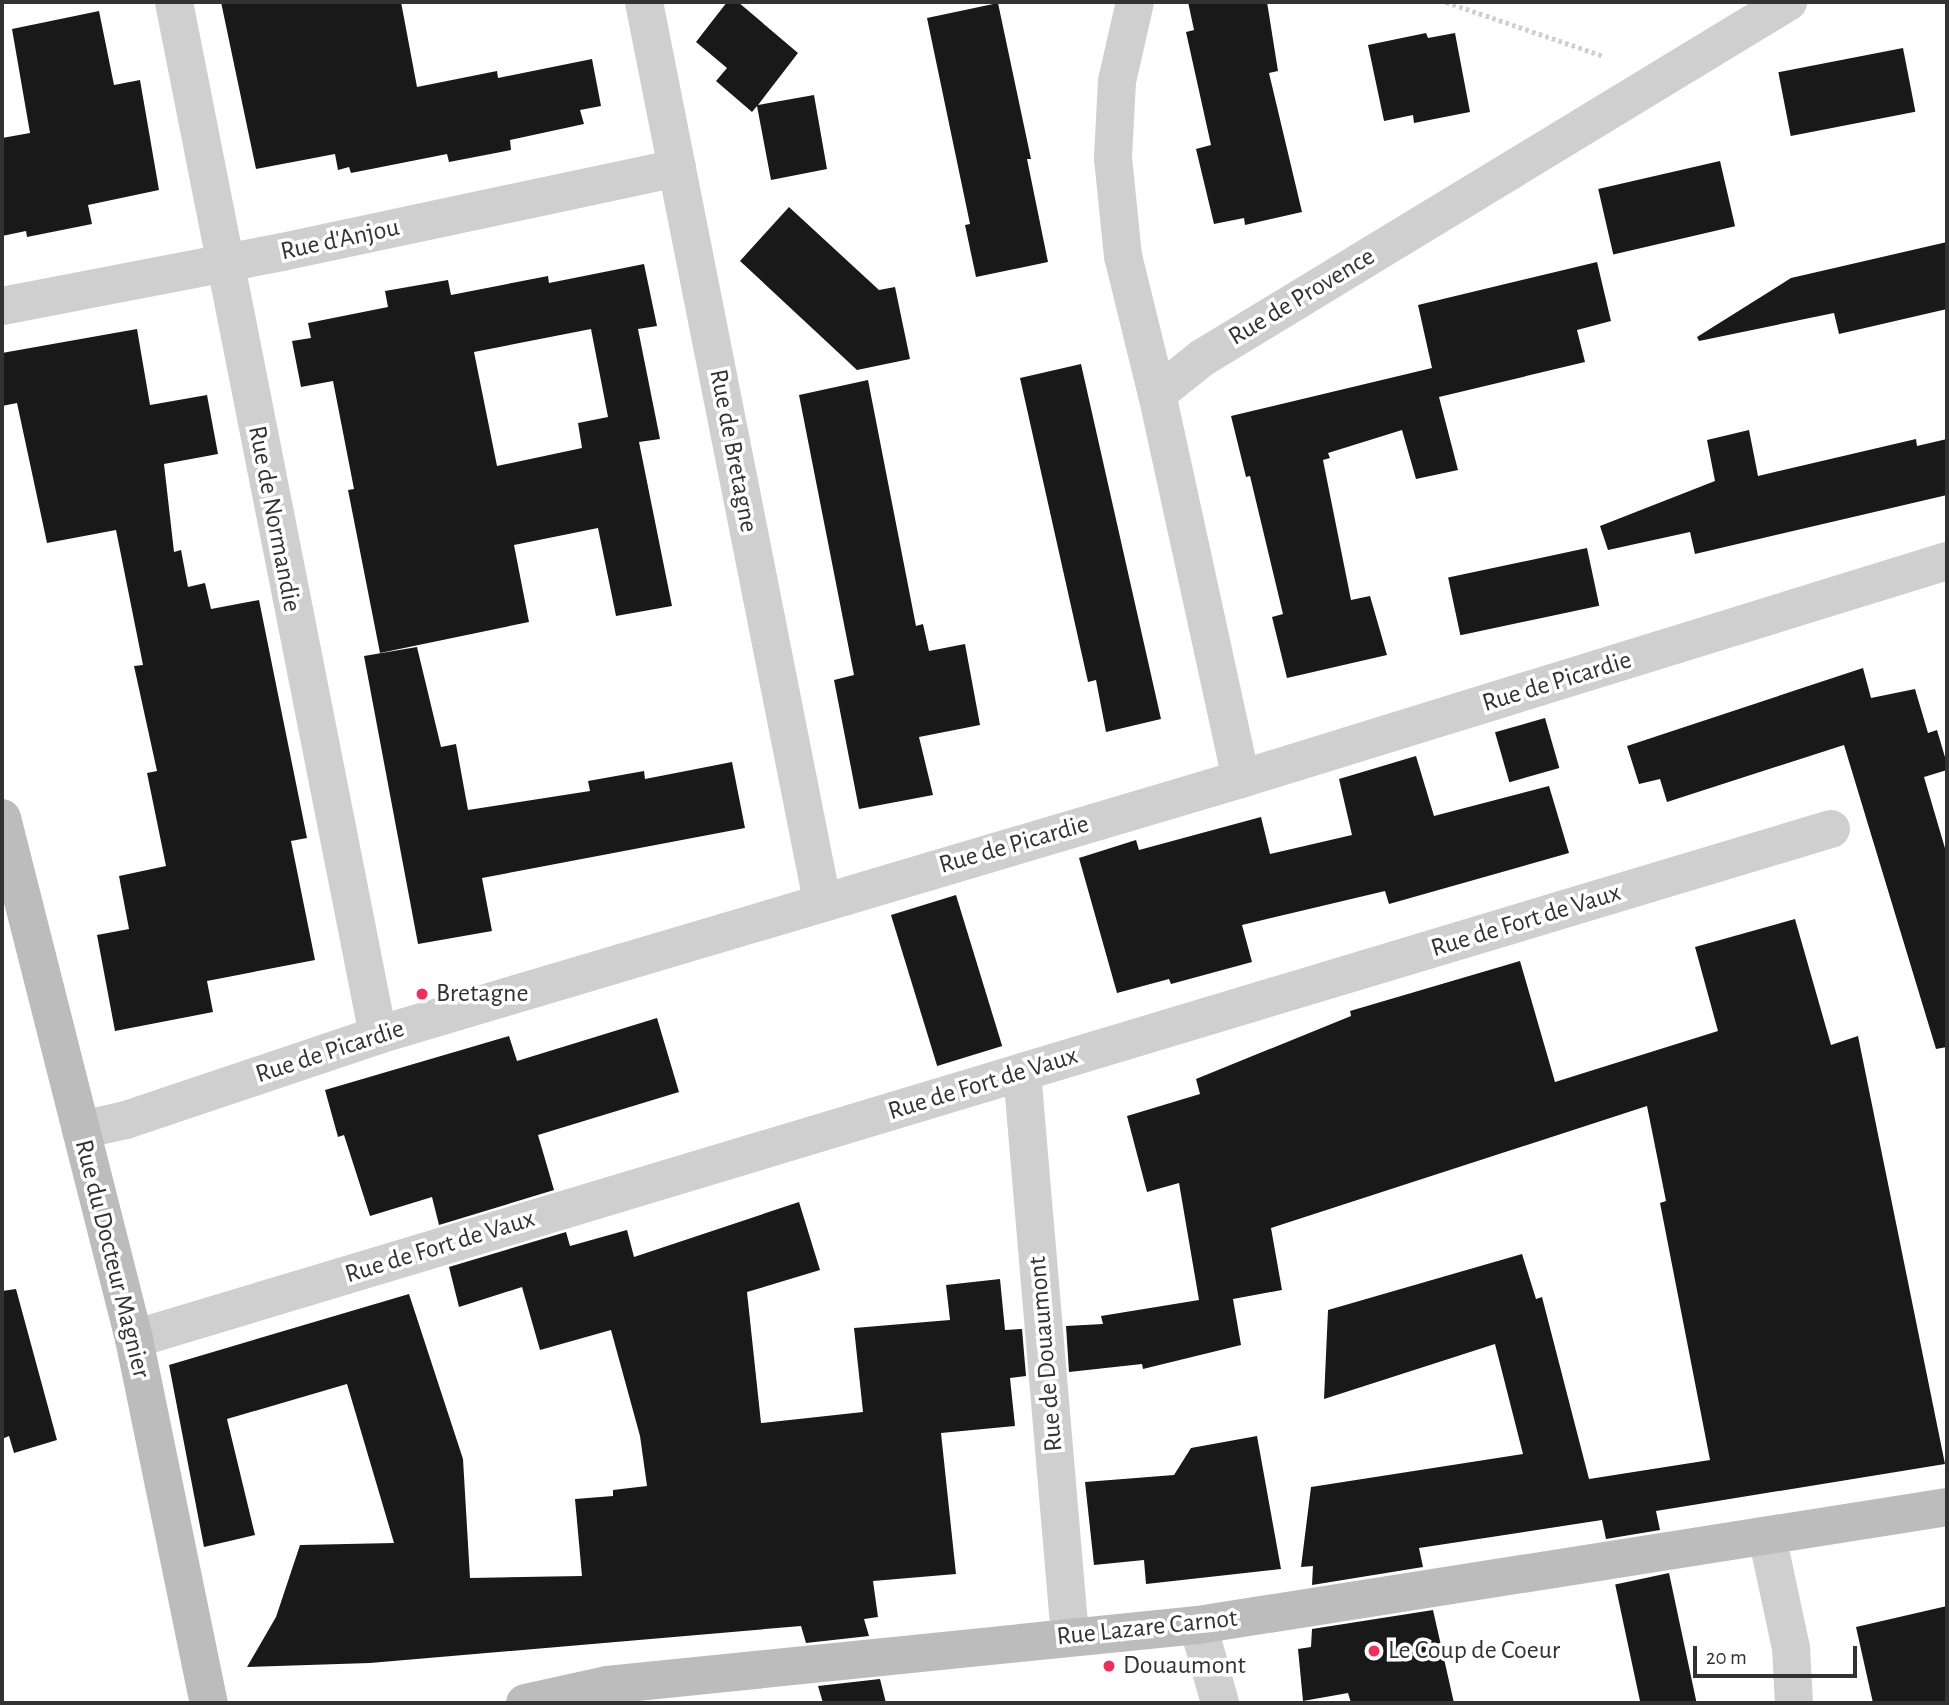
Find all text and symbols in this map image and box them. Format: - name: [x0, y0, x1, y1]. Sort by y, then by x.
- street label: Rue d'Anjou: [278, 212, 402, 268]
- street label: Rue de Provence: [1223, 241, 1381, 353]
- street label: Rue de Bretagne: [702, 367, 764, 535]
- street label: Rue de Normandie: [241, 423, 307, 615]
- street label: Rue de Picardie: [1479, 644, 1635, 720]
- street label: Rue de Picardie: [935, 809, 1093, 881]
- street label: Rue de Fort de Vaux: [1427, 877, 1625, 965]
- place label: Bretagne: [436, 978, 528, 1010]
- marker: Bretagne: [414, 986, 430, 1002]
- street label: Rue de Picardie: [252, 1013, 408, 1091]
- street label: Rue de Fort de Vaux: [884, 1040, 1082, 1128]
- street label: Rue du Docteur Magnier: [67, 1137, 157, 1381]
- street label: Rue de Fort de Vaux: [341, 1203, 539, 1291]
- street label: Rue de Douaumont: [1022, 1255, 1070, 1453]
- street label: Rue Lazare Carnot: [1055, 1603, 1239, 1653]
- scale bar: [1697, 1632, 1862, 1676]
- place label: Le Coup de Coeur: [1388, 1635, 1560, 1667]
- marker: Le Coup de Coeur: [1366, 1643, 1382, 1659]
- text: 20 m: [1706, 1647, 1747, 1668]
- place label: Douaumont: [1123, 1650, 1246, 1682]
- marker: Douaumont: [1101, 1658, 1117, 1674]

